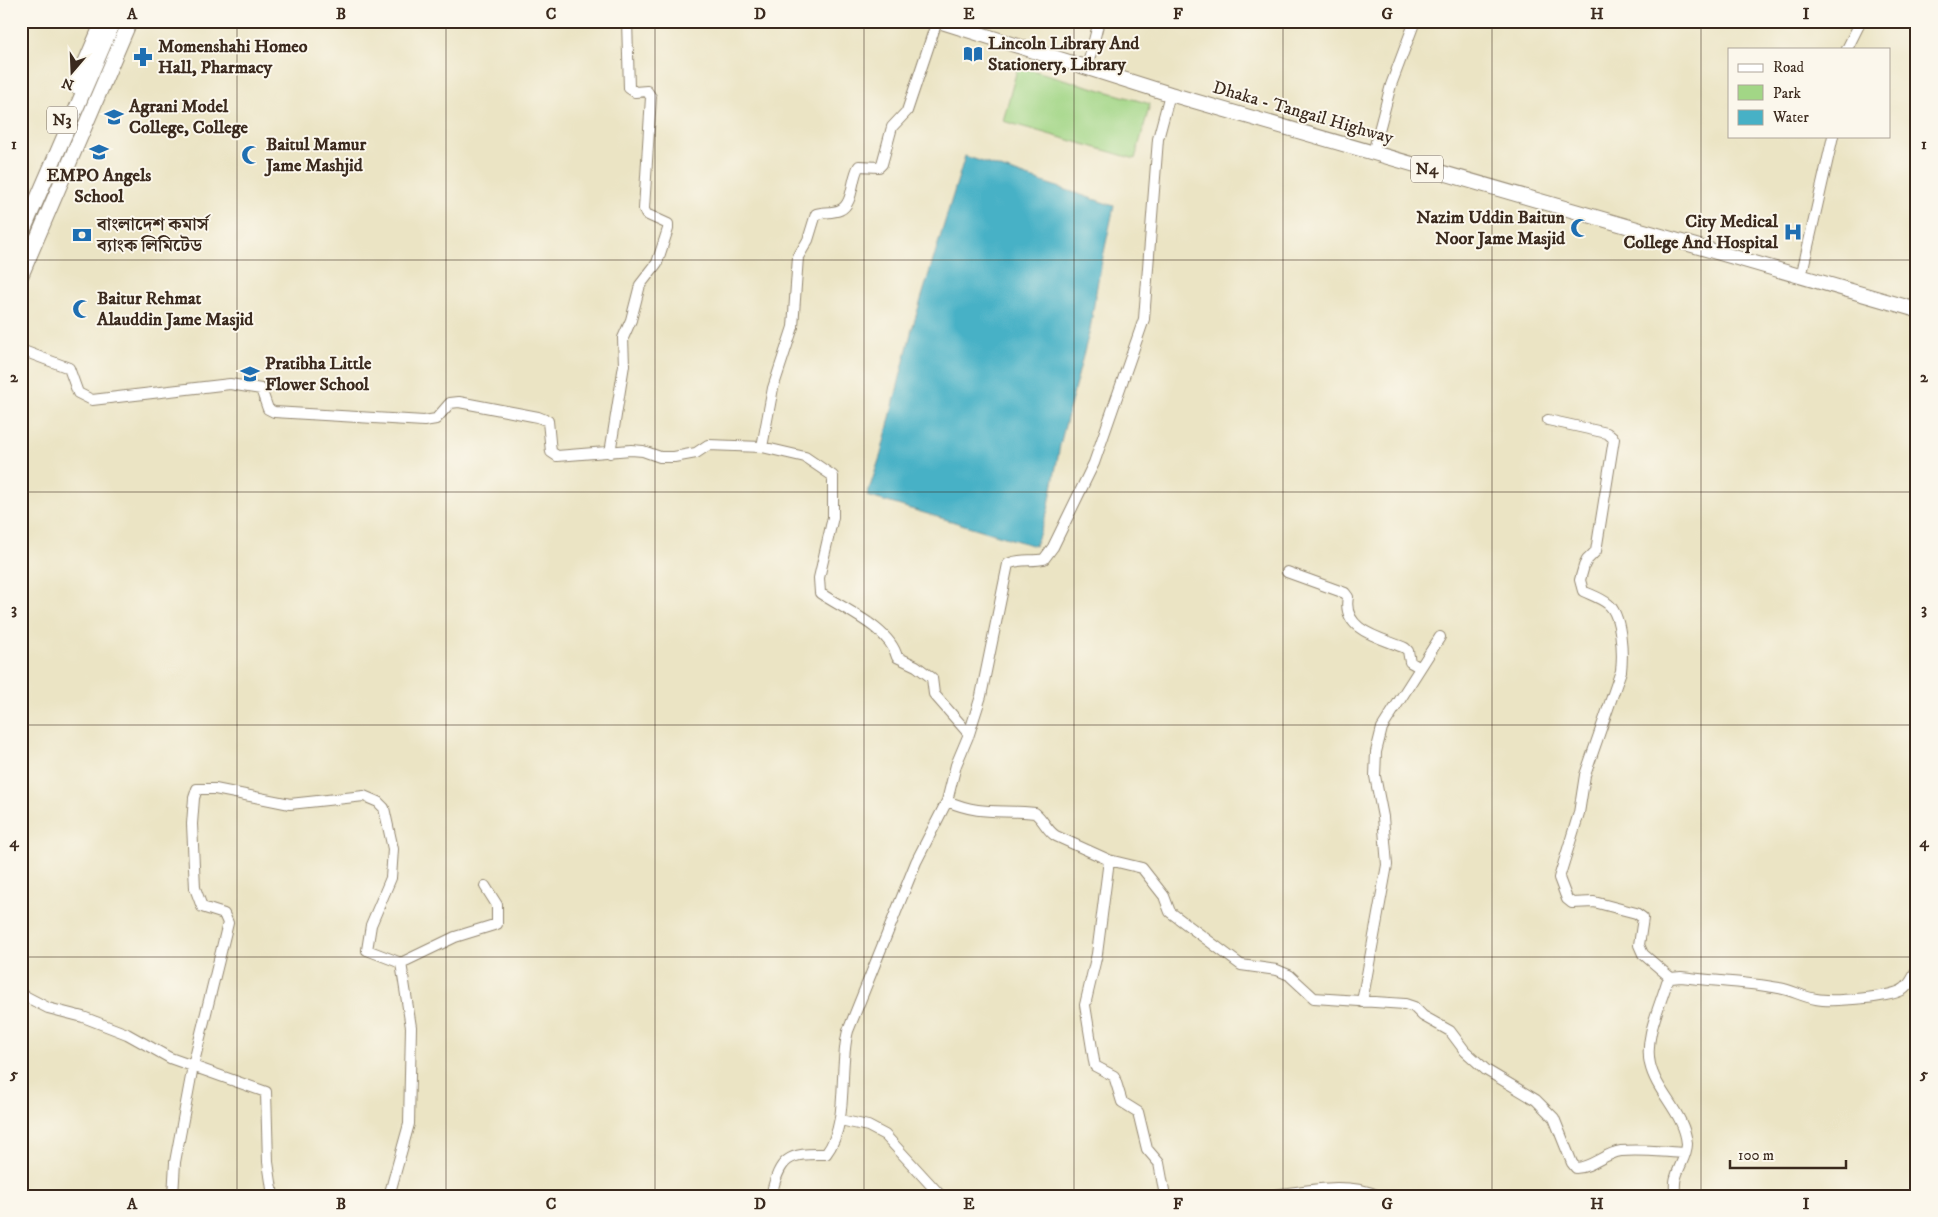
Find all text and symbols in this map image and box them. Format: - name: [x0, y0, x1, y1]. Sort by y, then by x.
- text: A: [126, 4, 138, 24]
- text: B: [336, 4, 346, 24]
- text: C: [546, 4, 556, 24]
- text: D: [754, 4, 766, 24]
- text: E: [963, 4, 975, 24]
- text: F: [1173, 4, 1183, 24]
- text: G: [1381, 4, 1393, 24]
- text: H: [1590, 4, 1604, 24]
- text: I: [1803, 4, 1810, 24]
- place label: Lincoln Library And Stationery, Library: [988, 33, 1140, 76]
- place label: Momenshahi Homeo Hall, Pharmacy: [158, 36, 308, 79]
- library icon: Lincoln Library And Stationery, Library: [962, 43, 984, 65]
- pharmacy icon: Momenshahi Homeo Hall, Pharmacy: [132, 46, 154, 68]
- north arrow: [48, 48, 98, 98]
- legend: [1728, 48, 1890, 138]
- text: Road: [1773, 58, 1805, 77]
- text: N: [59, 73, 76, 94]
- street label: Dhaka - Tangail Highway: [1210, 77, 1396, 149]
- text: Park: [1773, 84, 1802, 103]
- place label: Agrani Model College, College: [128, 96, 248, 139]
- road number: N3: [47, 106, 77, 134]
- school or university icon: Agrani Model College, College: [103, 106, 125, 128]
- text: Water: [1772, 108, 1809, 127]
- text: 1: [11, 134, 17, 154]
- place label: Baitul Mamur Jame Mashjid: [264, 134, 367, 177]
- text: 1: [1921, 134, 1927, 154]
- school or university icon: EMPO Angels School: [88, 141, 110, 163]
- mosque icon: Baitul Mamur Jame Mashjid: [240, 144, 262, 166]
- road number: N4: [1411, 156, 1443, 182]
- place label: EMPO Angels School: [47, 165, 151, 208]
- place label: Nazim Uddin Baitun Noor Jame Masjid: [1416, 207, 1566, 250]
- place label: City Medical College And Hospital: [1623, 211, 1779, 254]
- place label: বাংলাদেশ কমার্স ব্যাংক লিমিটেড: [96, 214, 211, 257]
- mosque icon: Nazim Uddin Baitun Noor Jame Masjid: [1569, 217, 1591, 239]
- hospital icon: City Medical College And Hospital: [1782, 221, 1804, 243]
- bank icon: বাংলাদেশ কমার্স ব্যাংক লিমিটেড: [71, 224, 93, 246]
- place label: Baitur Rehmat Alauddin Jame Masjid: [96, 288, 254, 331]
- mosque icon: Baitur Rehmat Alauddin Jame Masjid: [71, 298, 93, 320]
- place label: Pratibha Little Flower School: [265, 353, 372, 396]
- school or university icon: Pratibha Little Flower School: [239, 363, 261, 385]
- text: 2: [10, 367, 19, 387]
- text: 2: [1920, 367, 1929, 387]
- text: 3: [11, 599, 17, 619]
- text: 3: [1921, 599, 1927, 619]
- text: 4: [8, 832, 19, 852]
- text: 4: [1918, 832, 1929, 852]
- text: 5: [9, 1064, 18, 1084]
- text: 5: [1919, 1064, 1928, 1084]
- scale bar: [1730, 1137, 1847, 1169]
- text: 100 m: [1738, 1146, 1774, 1165]
- text: A: [126, 1194, 138, 1214]
- text: B: [336, 1194, 346, 1214]
- text: C: [546, 1194, 556, 1214]
- text: D: [754, 1194, 766, 1214]
- text: E: [963, 1194, 975, 1214]
- text: F: [1173, 1194, 1183, 1214]
- text: G: [1381, 1194, 1393, 1214]
- text: H: [1590, 1194, 1604, 1214]
- text: I: [1803, 1194, 1810, 1214]

